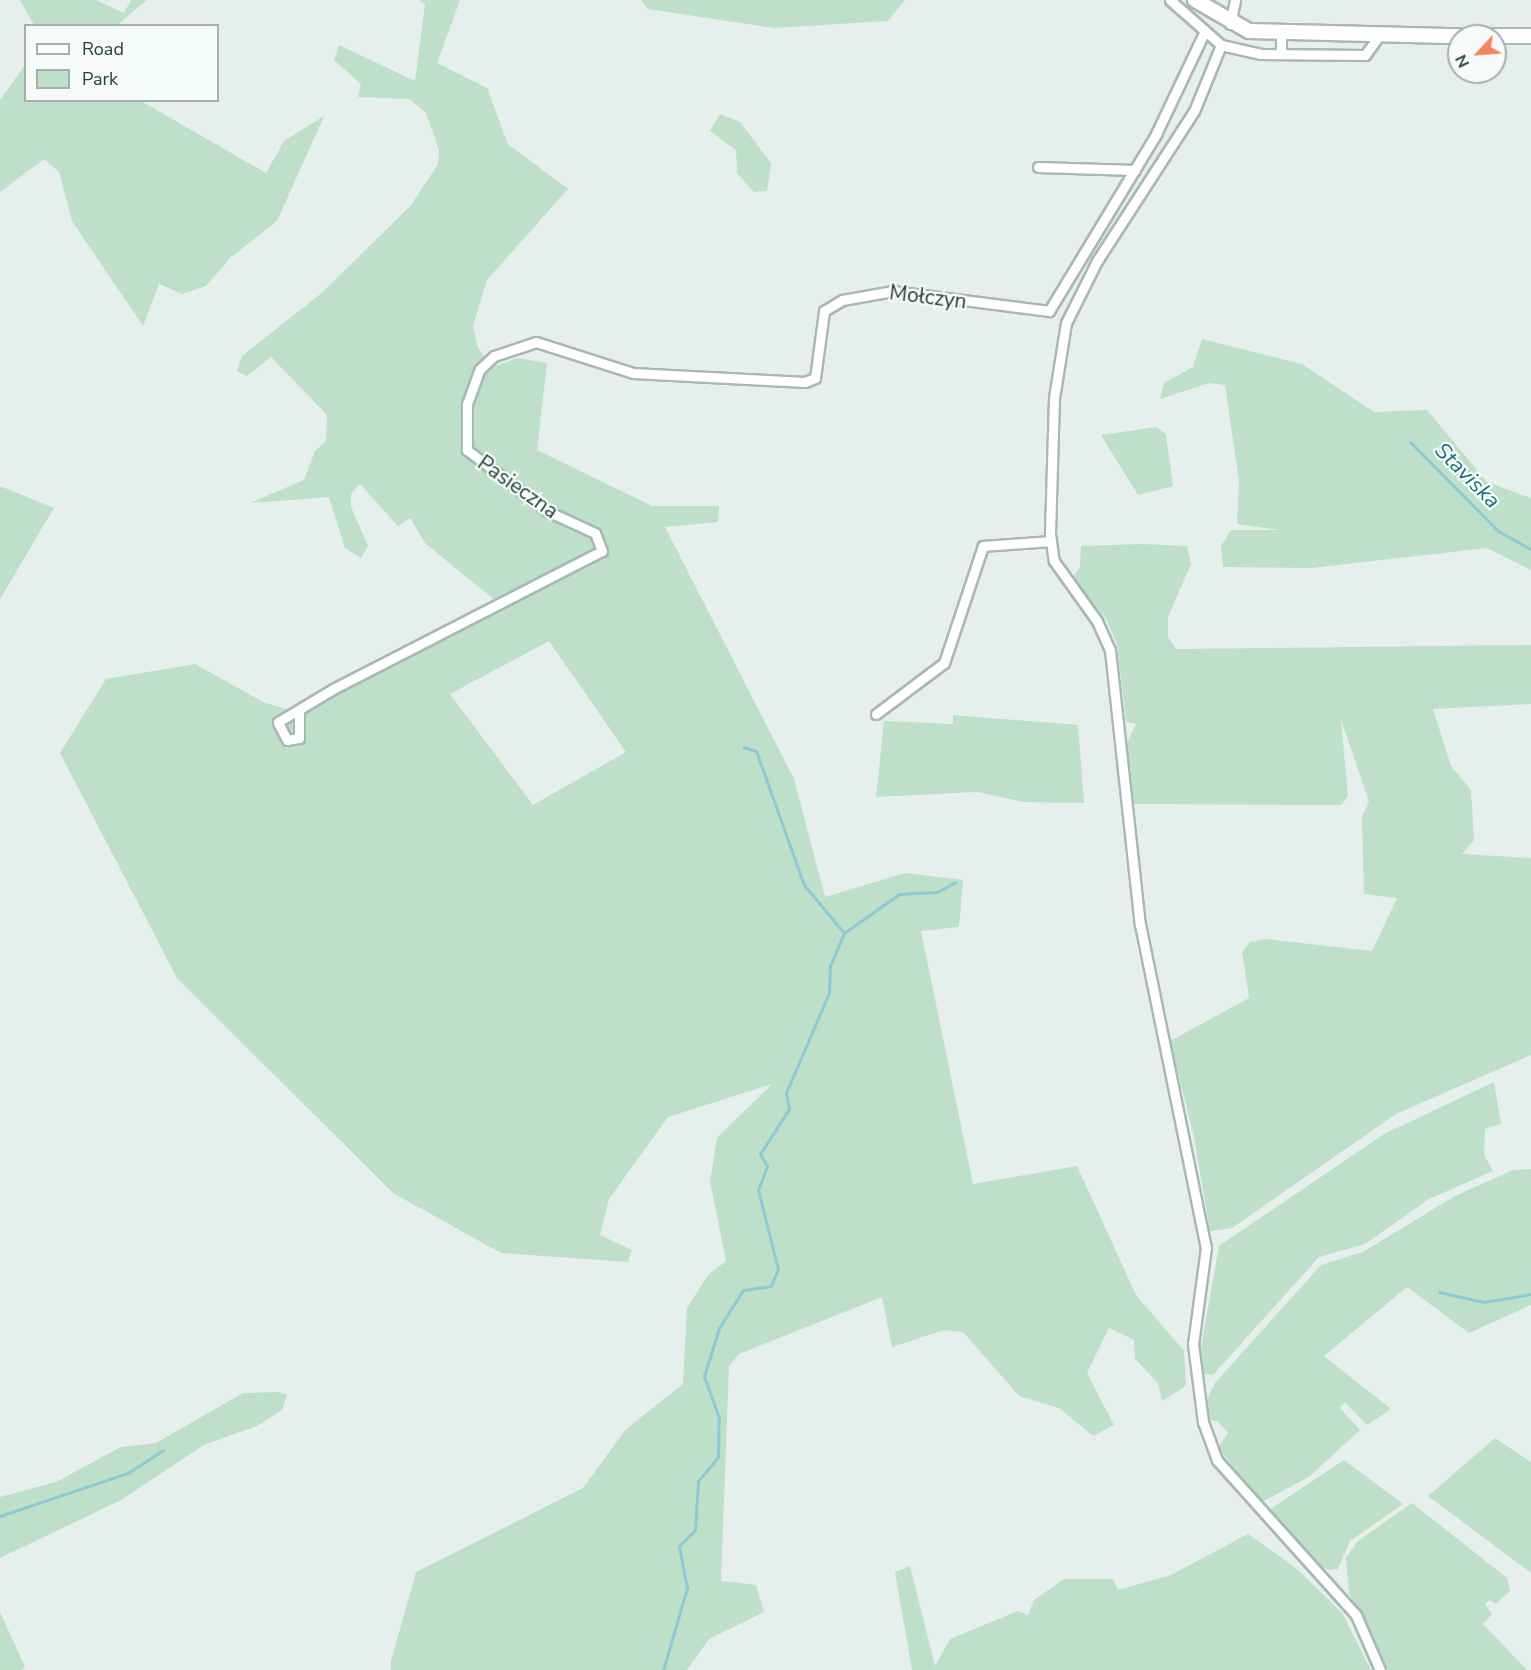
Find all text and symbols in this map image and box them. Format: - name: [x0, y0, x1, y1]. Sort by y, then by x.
- legend: [24, 24, 219, 102]
- north arrow: [1447, 24, 1507, 84]
- text: Road: [82, 37, 124, 61]
- text: N: [1450, 51, 1475, 71]
- text: Park: [82, 67, 118, 91]
- street label: Mołczyn: [888, 280, 968, 314]
- water label: Staviska: [1429, 438, 1505, 514]
- street label: Pasieczna: [473, 450, 563, 524]

